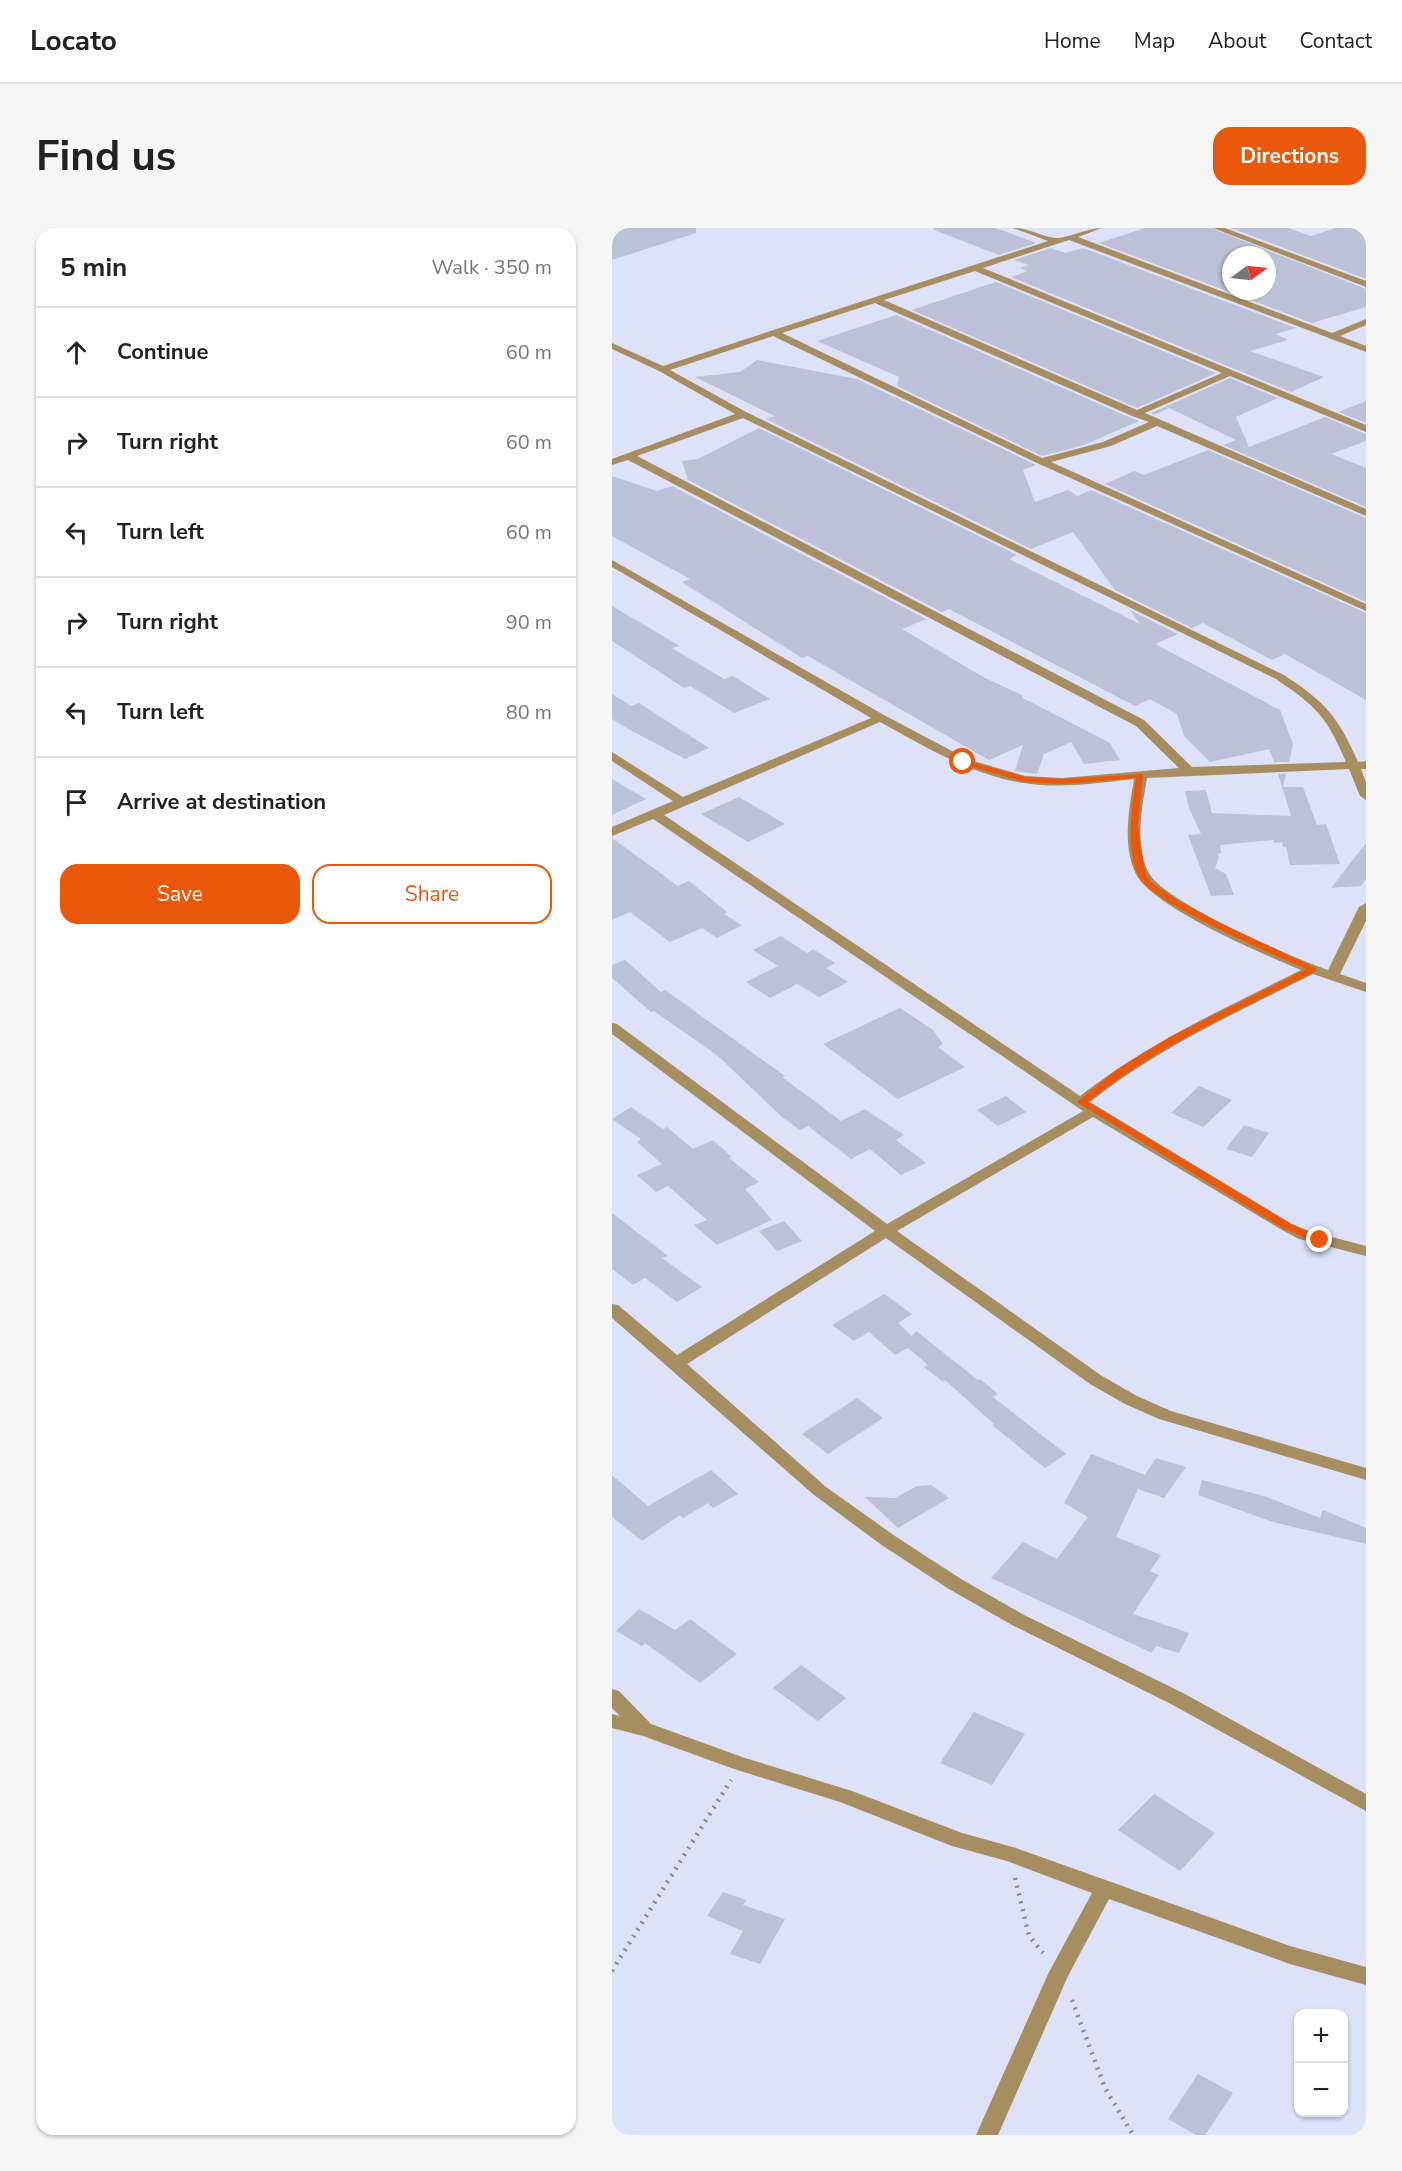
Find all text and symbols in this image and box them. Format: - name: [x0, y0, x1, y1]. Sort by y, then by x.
- text: Locato: [30, 22, 117, 60]
- text: Home: [1044, 27, 1101, 55]
- text: Map: [1134, 27, 1175, 55]
- text: About: [1208, 27, 1266, 55]
- text: Contact: [1299, 27, 1372, 55]
- button: Directions: [1213, 127, 1366, 185]
- text: Find us: [36, 128, 176, 185]
- north arrow: [1222, 246, 1276, 300]
- text: 5 min: [60, 250, 127, 285]
- text: Walk · 350 m: [432, 254, 552, 281]
- icon: ahead: [60, 336, 93, 369]
- text: Continue: [117, 337, 208, 367]
- text: 60 m: [506, 339, 552, 366]
- icon: right: [60, 426, 93, 459]
- text: Turn right: [117, 427, 218, 457]
- text: 60 m: [506, 429, 552, 456]
- icon: left: [60, 516, 93, 549]
- text: Turn left: [117, 517, 204, 547]
- text: 60 m: [506, 519, 552, 546]
- icon: right: [60, 606, 93, 639]
- text: Turn right: [117, 607, 218, 637]
- text: 90 m: [506, 609, 552, 636]
- icon: left: [60, 696, 93, 729]
- text: Turn left: [117, 697, 204, 727]
- text: 80 m: [506, 699, 552, 726]
- route start: [949, 748, 975, 774]
- icon: arrive: [60, 786, 93, 819]
- text: Arrive at destination: [117, 787, 326, 817]
- button: Save: [60, 864, 300, 924]
- button: Share: [312, 864, 552, 924]
- route end: [1306, 1226, 1332, 1252]
- map controls: [1294, 2009, 1348, 2117]
- button: +: [1294, 2009, 1348, 2063]
- button: −: [1294, 2063, 1348, 2117]

